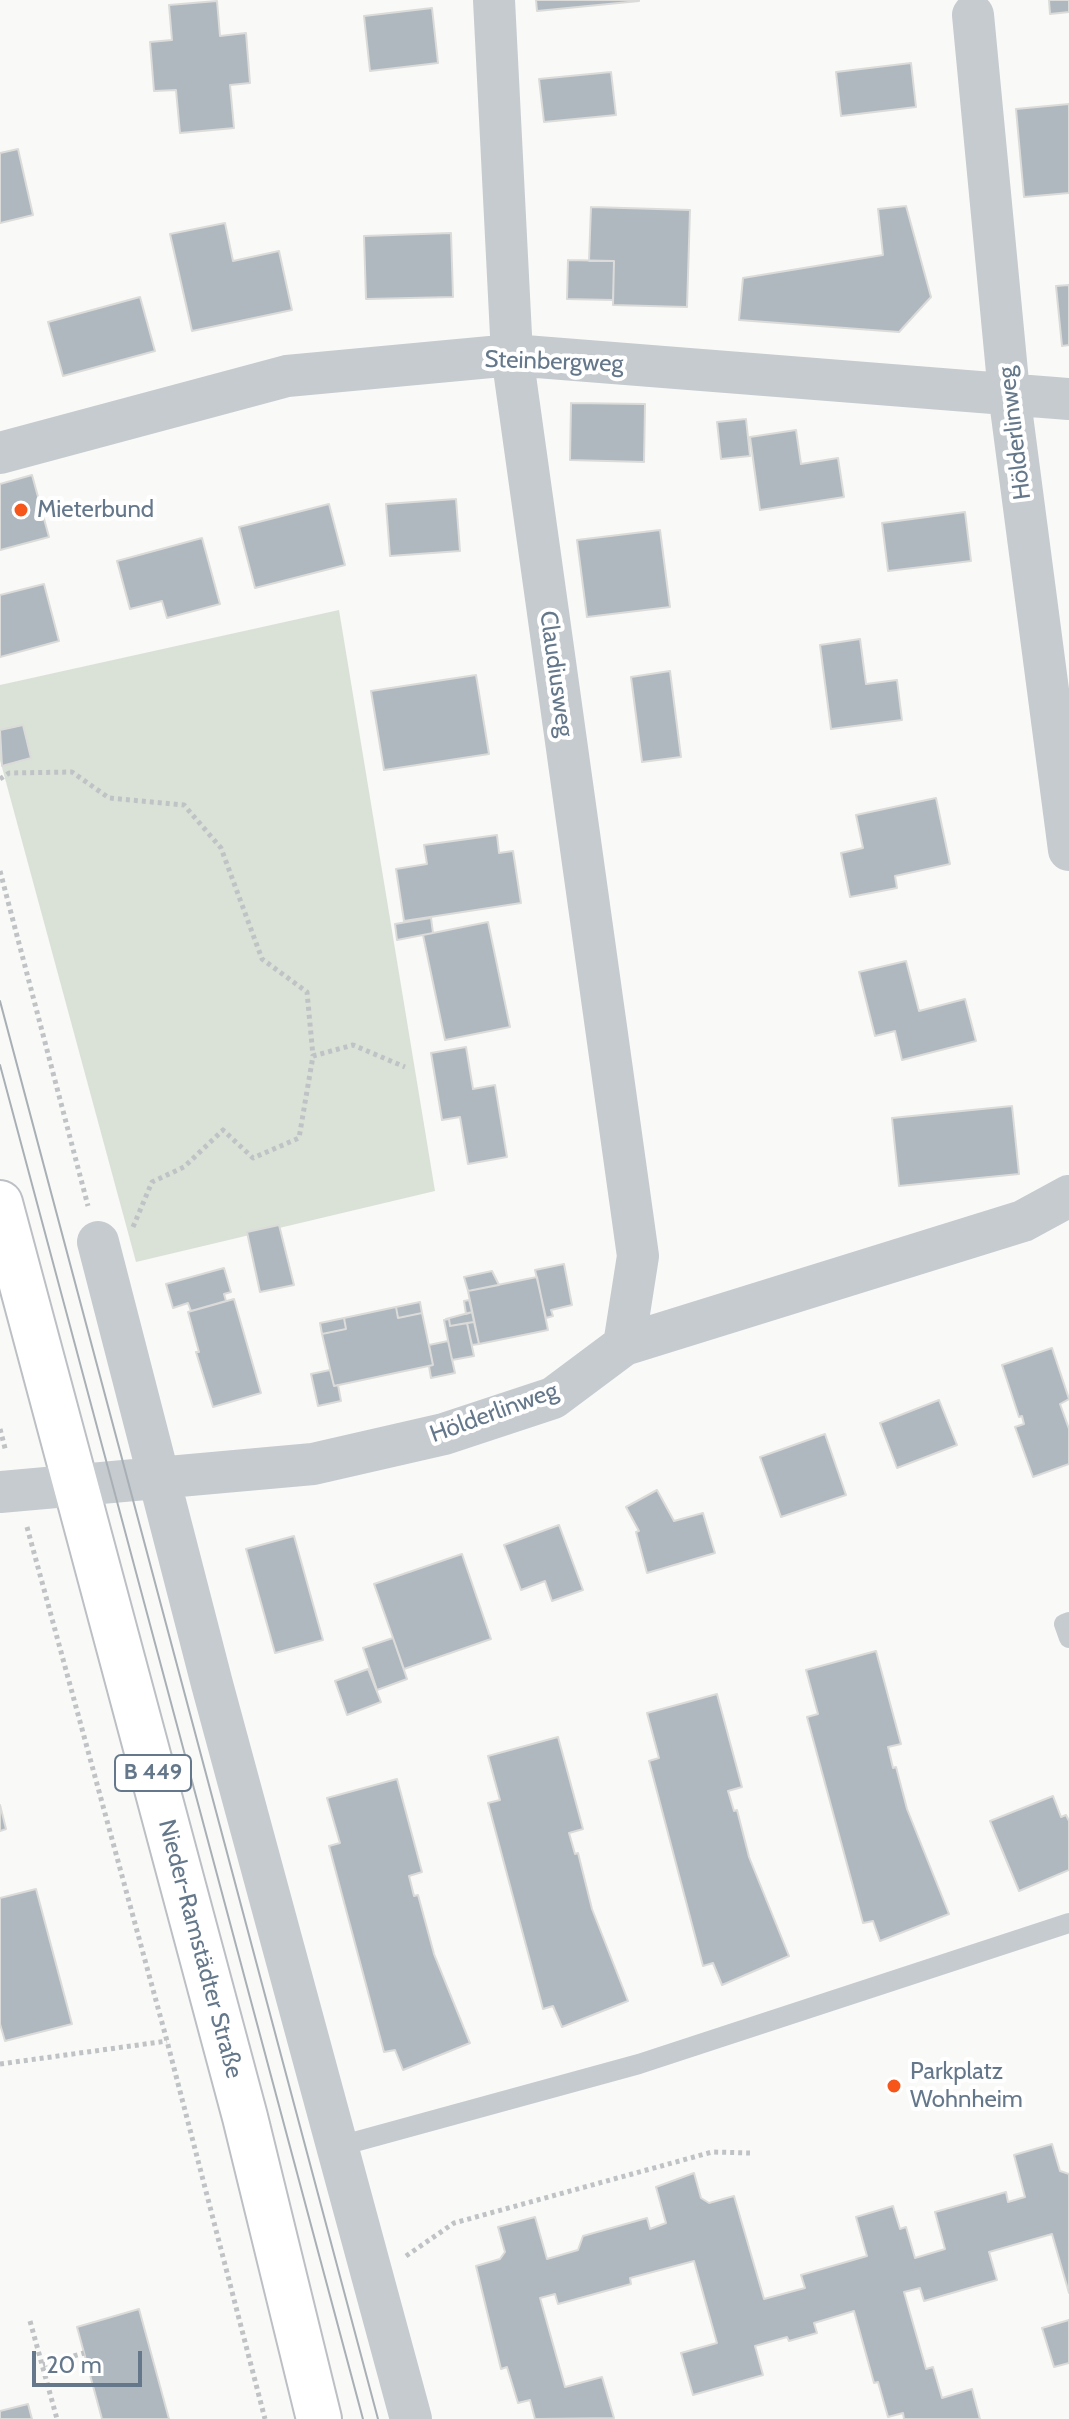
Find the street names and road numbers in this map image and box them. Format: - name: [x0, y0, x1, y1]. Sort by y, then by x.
- street label: Steinbergweg: [484, 345, 624, 379]
- street label: Hölderlinweg: [993, 365, 1037, 501]
- street label: Claudiusweg: [533, 609, 579, 739]
- street label: Hölderlinweg: [426, 1377, 562, 1449]
- road number: B 449: [115, 1755, 191, 1791]
- street label: Nieder-Ramstädter Straße: [152, 1816, 248, 2082]

